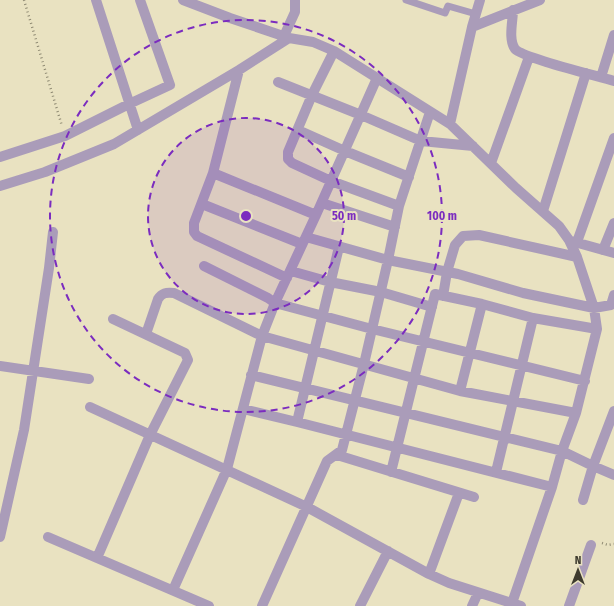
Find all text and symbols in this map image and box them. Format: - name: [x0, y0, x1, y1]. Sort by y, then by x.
- centre of rings: [239, 209, 253, 223]
- text: 50 m: [332, 209, 356, 223]
- text: 100 m: [427, 209, 457, 223]
- north arrow: [558, 550, 598, 590]
- text: N: [575, 554, 581, 567]

